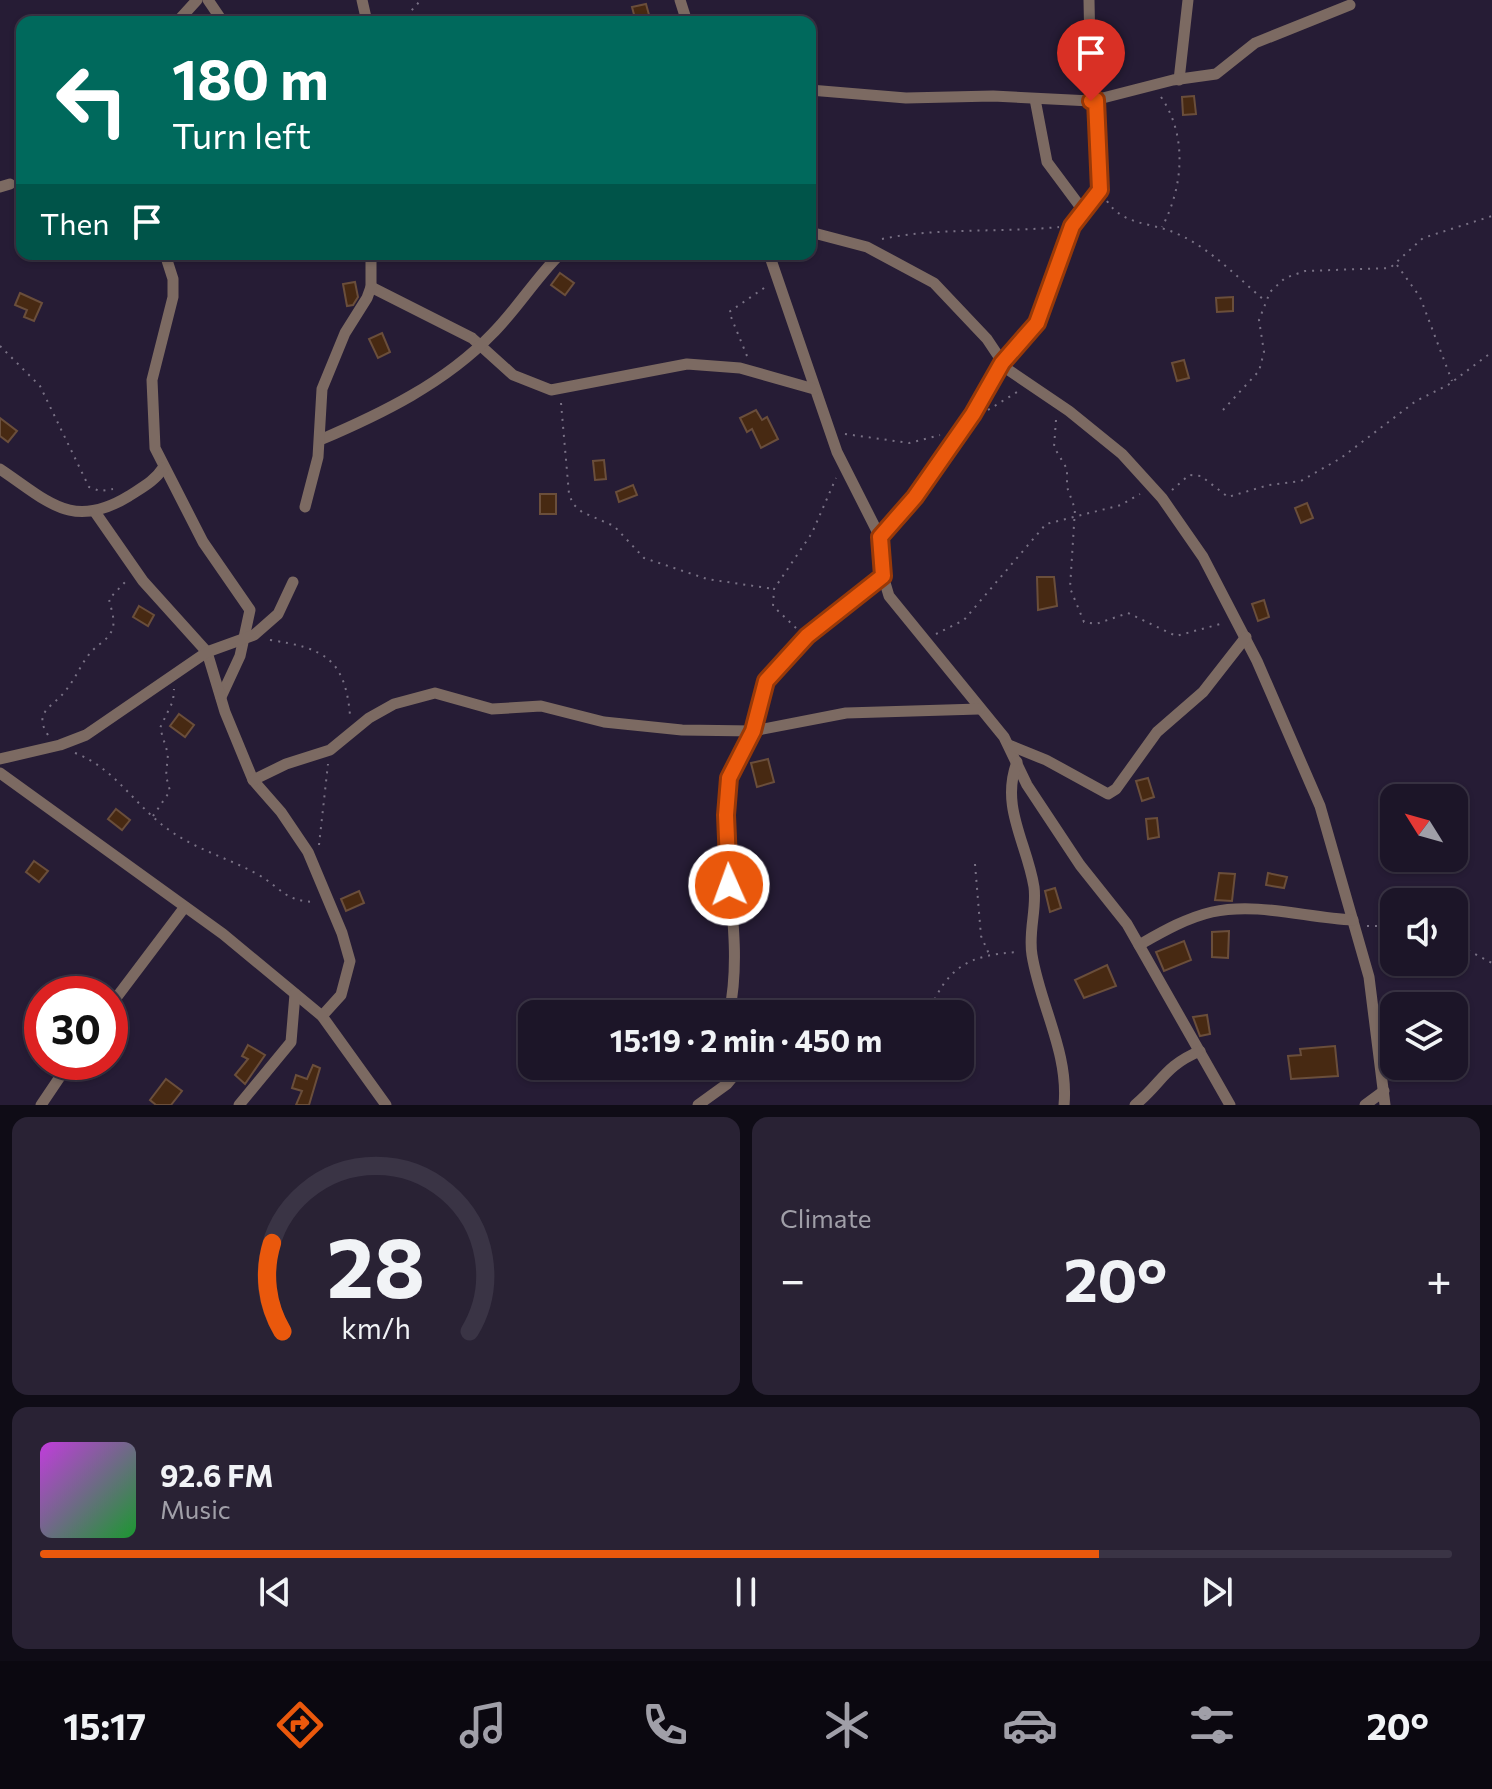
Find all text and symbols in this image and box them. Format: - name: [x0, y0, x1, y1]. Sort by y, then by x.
- pin: [1057, 19, 1125, 101]
- icon: arrive: [1069, 31, 1113, 75]
- text: 180 m: [172, 43, 329, 112]
- icon: left: [40, 48, 144, 152]
- text: Turn left: [172, 112, 311, 156]
- icon: arrive: [125, 200, 169, 244]
- text: Then: [40, 204, 109, 241]
- north arrow: [1380, 784, 1468, 872]
- map controls: [1380, 784, 1468, 1080]
- position arrow: [687, 843, 771, 927]
- button: sound: [1380, 888, 1468, 976]
- speed limit sign: 30: [24, 976, 128, 1080]
- button: layers: [1380, 992, 1468, 1080]
- text: 15:19 · 2 min · 450 m: [610, 1021, 882, 1058]
- text: Climate: [780, 1202, 872, 1233]
- text: 28: [327, 1213, 425, 1315]
- text: 20°: [1064, 1241, 1167, 1314]
- text: −: [780, 1251, 805, 1305]
- text: +: [1426, 1251, 1452, 1305]
- text: km/h: [341, 1310, 411, 1345]
- text: 92.6 FM: [160, 1456, 273, 1493]
- text: Music: [160, 1493, 231, 1524]
- icon: previous: [253, 1570, 297, 1614]
- icon: pause: [724, 1570, 768, 1614]
- icon: next: [1195, 1570, 1239, 1614]
- icon: directions: [272, 1697, 328, 1753]
- icon: music: [455, 1697, 511, 1753]
- icon: phone: [637, 1697, 693, 1753]
- icon: climate: [819, 1697, 875, 1753]
- icon: car: [1002, 1697, 1058, 1753]
- icon: filters: [1184, 1697, 1240, 1753]
- text: 15:17: [63, 1703, 146, 1747]
- text: 20°: [1367, 1703, 1429, 1747]

